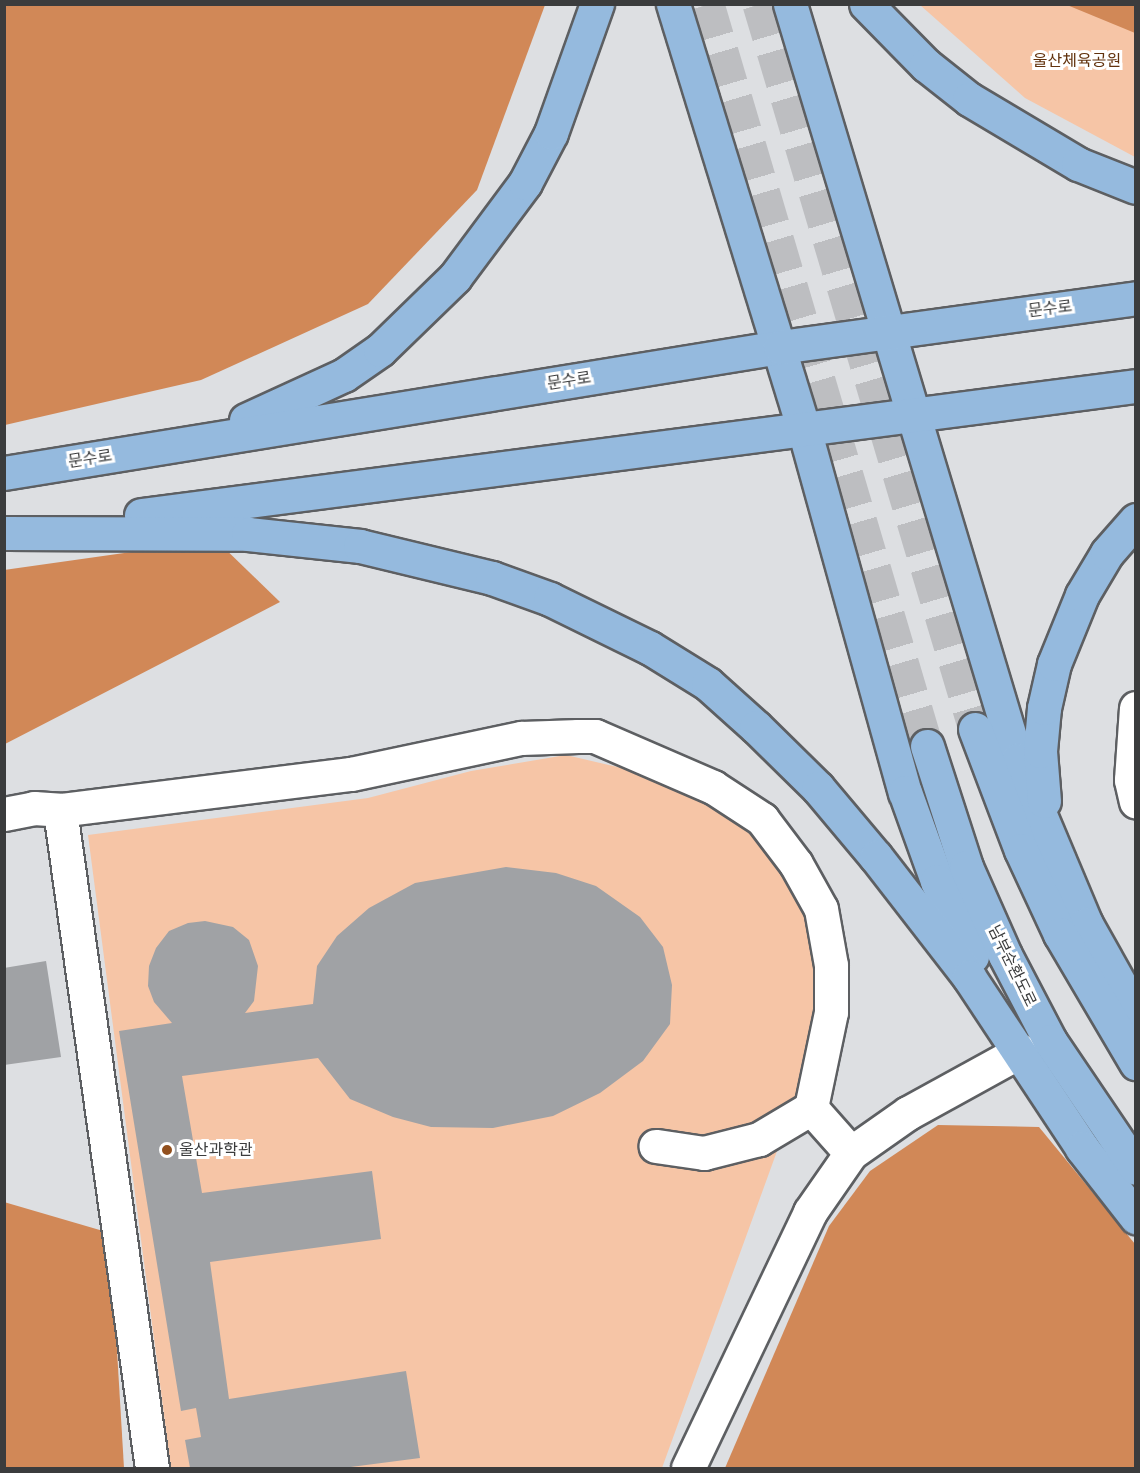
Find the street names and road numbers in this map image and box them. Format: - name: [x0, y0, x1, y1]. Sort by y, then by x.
- street label: 문수로: [1027, 297, 1073, 321]
- street label: 문수로: [546, 368, 592, 394]
- street label: 문수로: [67, 446, 113, 472]
- street label: 남부순환도로: [984, 922, 1040, 1010]

